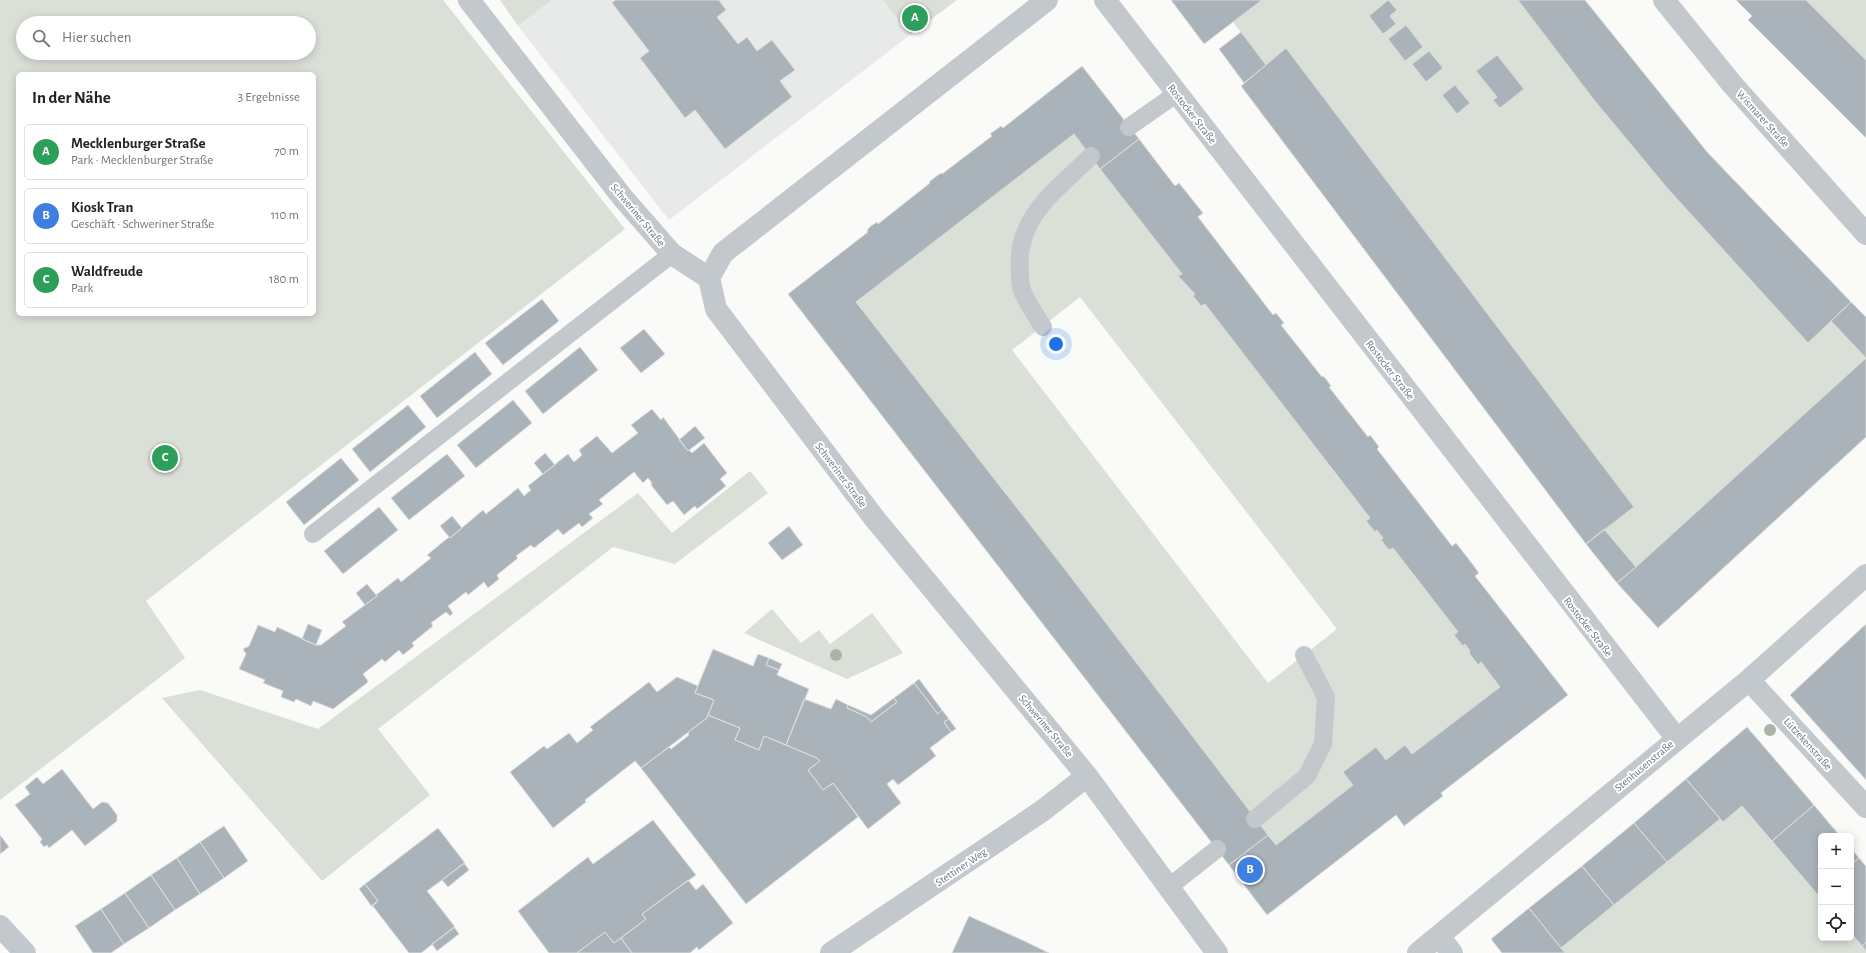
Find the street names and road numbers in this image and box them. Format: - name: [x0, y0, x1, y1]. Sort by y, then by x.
- street label: Rostocker Straße: [1166, 82, 1218, 146]
- street label: Wismarer Straße: [1735, 88, 1791, 150]
- street label: Schweriner Straße: [609, 182, 667, 248]
- street label: Rostocker Straße: [1364, 338, 1416, 402]
- street label: Schweriner Straße: [813, 441, 869, 509]
- street label: Rostocker Straße: [1562, 595, 1614, 659]
- street label: Schweriner Straße: [1017, 693, 1075, 759]
- street label: Lützekenstraße: [1782, 716, 1834, 772]
- street label: Stenhusenstraße: [1613, 738, 1675, 794]
- street label: Stettiner Weg: [933, 846, 989, 888]

